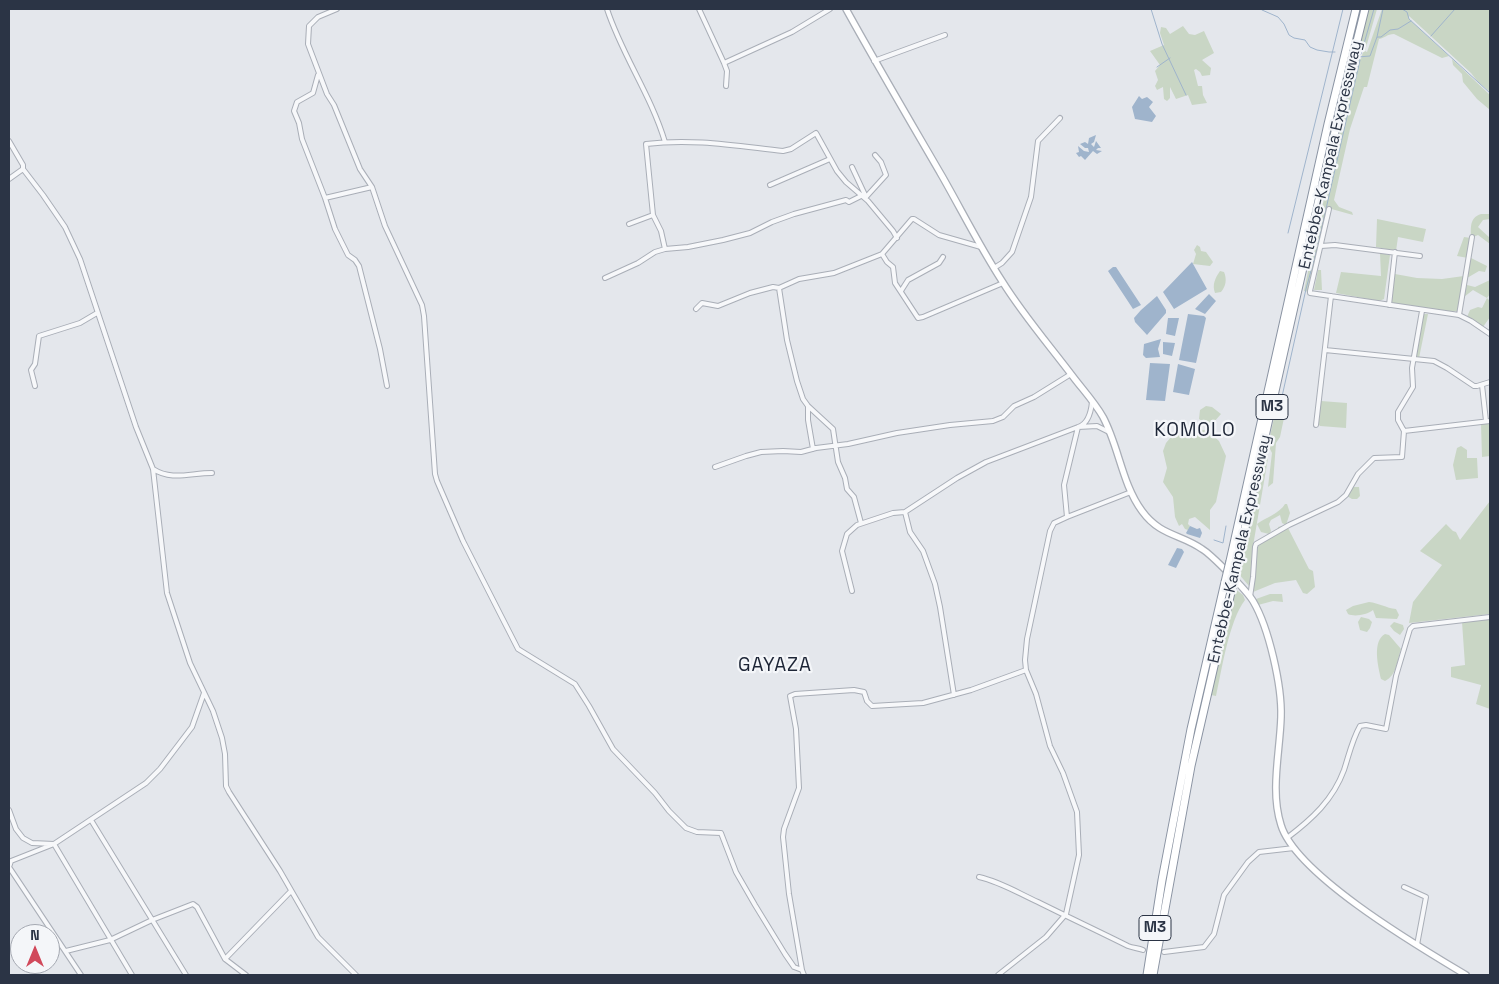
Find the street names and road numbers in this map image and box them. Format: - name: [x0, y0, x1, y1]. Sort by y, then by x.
- street label: Entebbe-Kampala Expressway: [1295, 39, 1367, 271]
- road number: M3: [1256, 394, 1288, 420]
- street label: Entebbe-Kampala Expressway: [1204, 433, 1276, 665]
- road number: M3: [1139, 916, 1171, 940]

